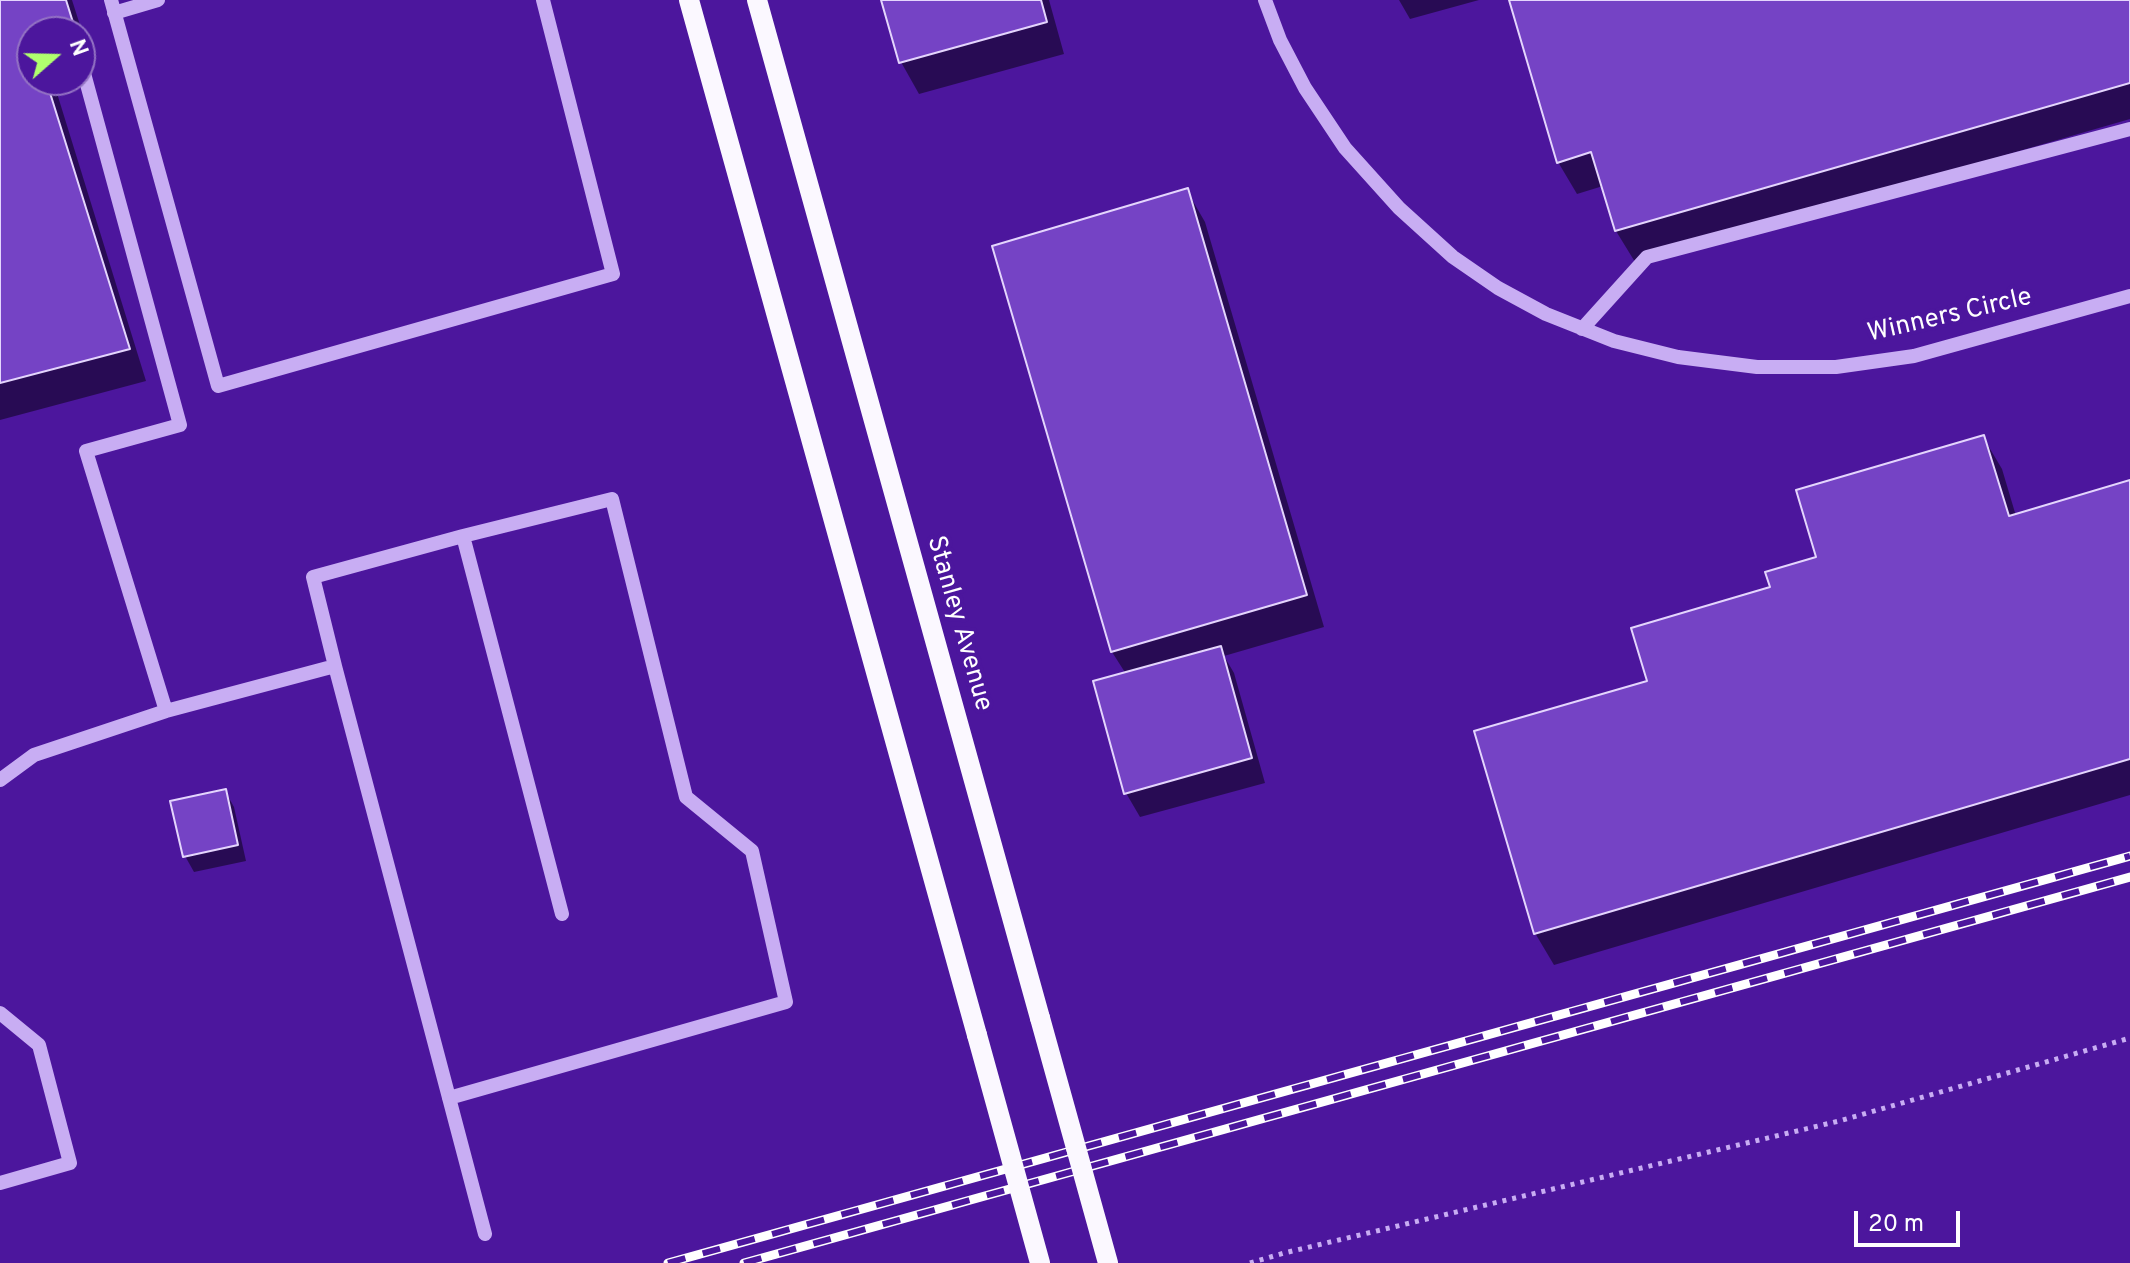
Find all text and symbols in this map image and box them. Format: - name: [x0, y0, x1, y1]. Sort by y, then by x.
- north arrow: [16, 16, 96, 96]
- text: N: [62, 36, 93, 60]
- street label: Winners Circle: [1865, 283, 2035, 351]
- street label: Stanley Avenue: [918, 533, 998, 715]
- scale bar: [1858, 1195, 1964, 1245]
- text: 20 m: [1868, 1210, 1924, 1240]

